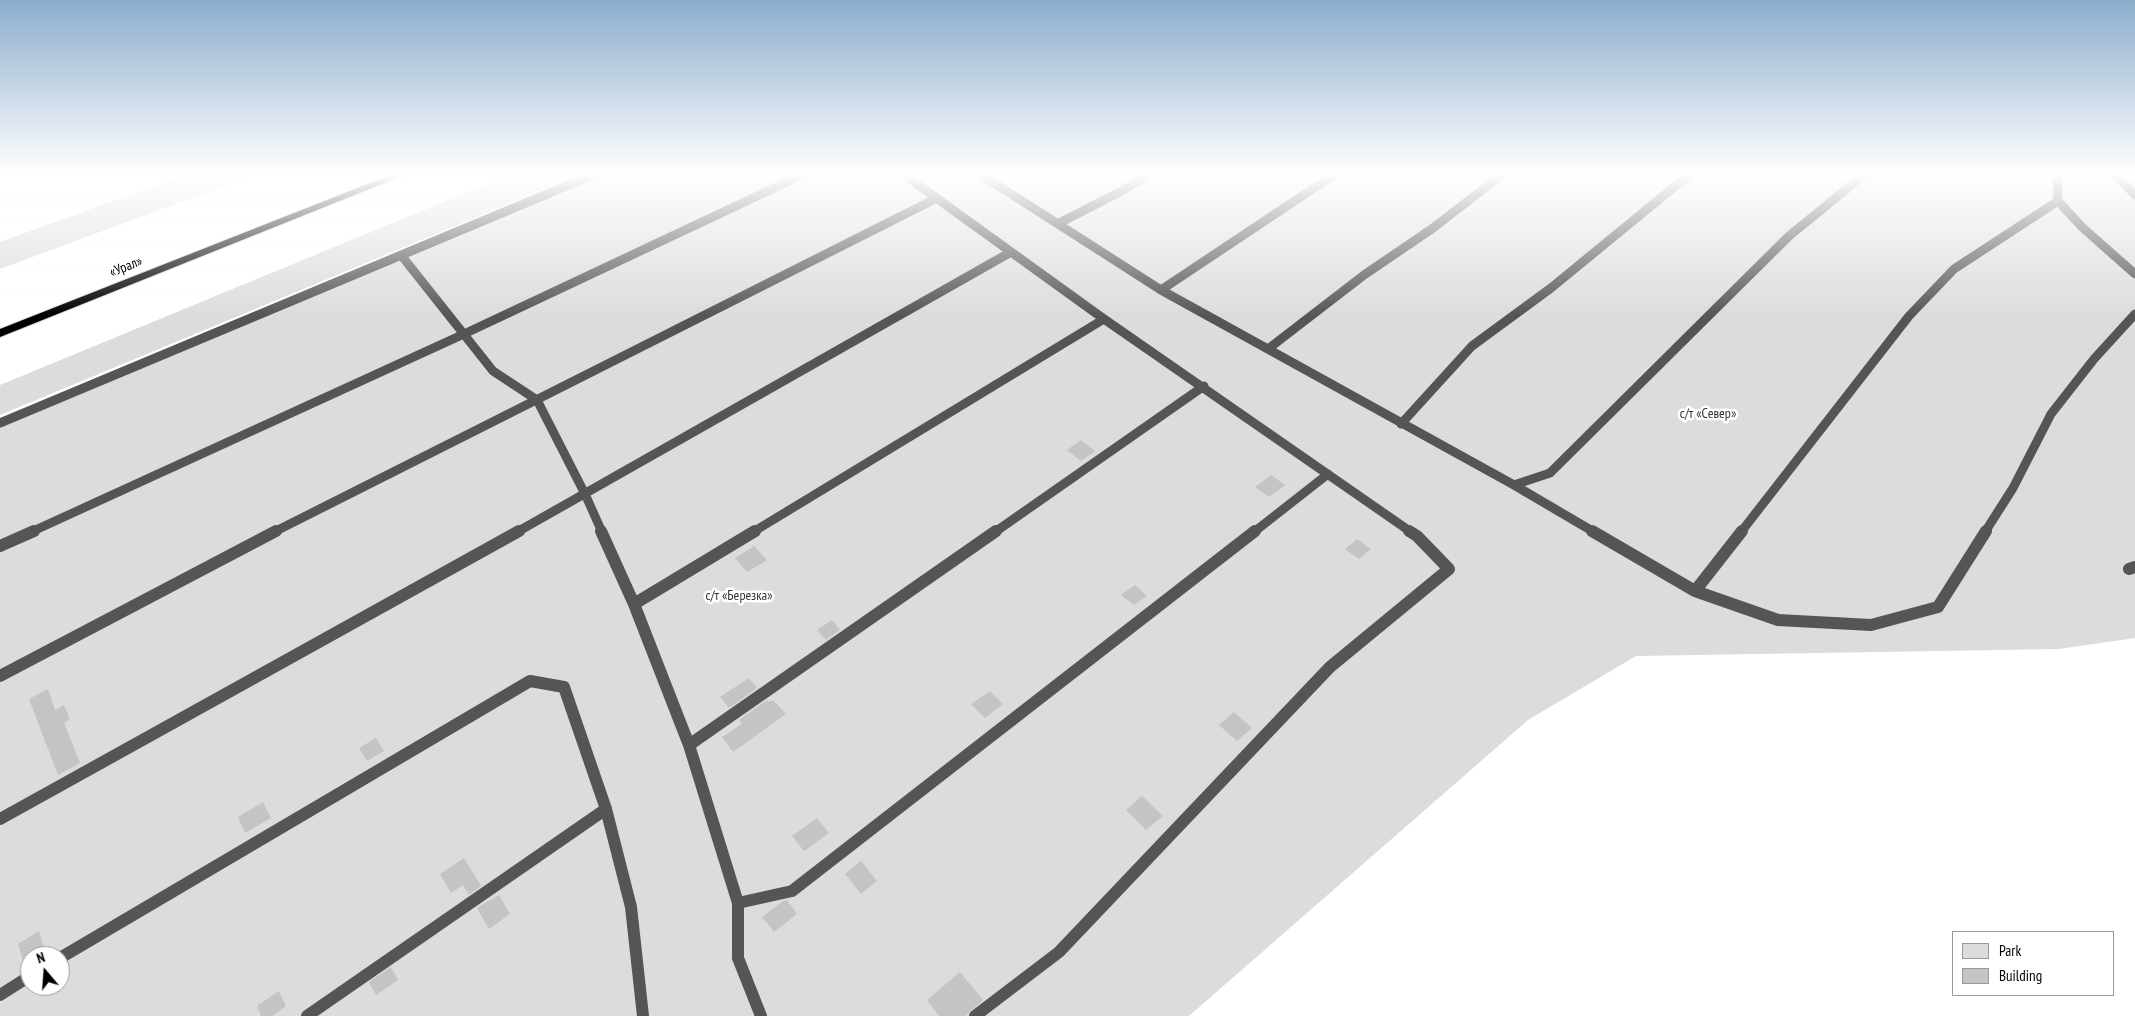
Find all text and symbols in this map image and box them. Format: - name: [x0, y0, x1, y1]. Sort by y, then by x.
- street label: «Урал»: [107, 253, 145, 281]
- park label: с/т «Север»: [1680, 406, 1736, 422]
- park label: с/т «Березка»: [705, 588, 773, 604]
- legend: [1952, 931, 2115, 996]
- text: Park: [1999, 941, 2021, 960]
- north arrow: [20, 946, 70, 996]
- text: N: [34, 948, 47, 967]
- text: Building: [1999, 966, 2042, 985]

